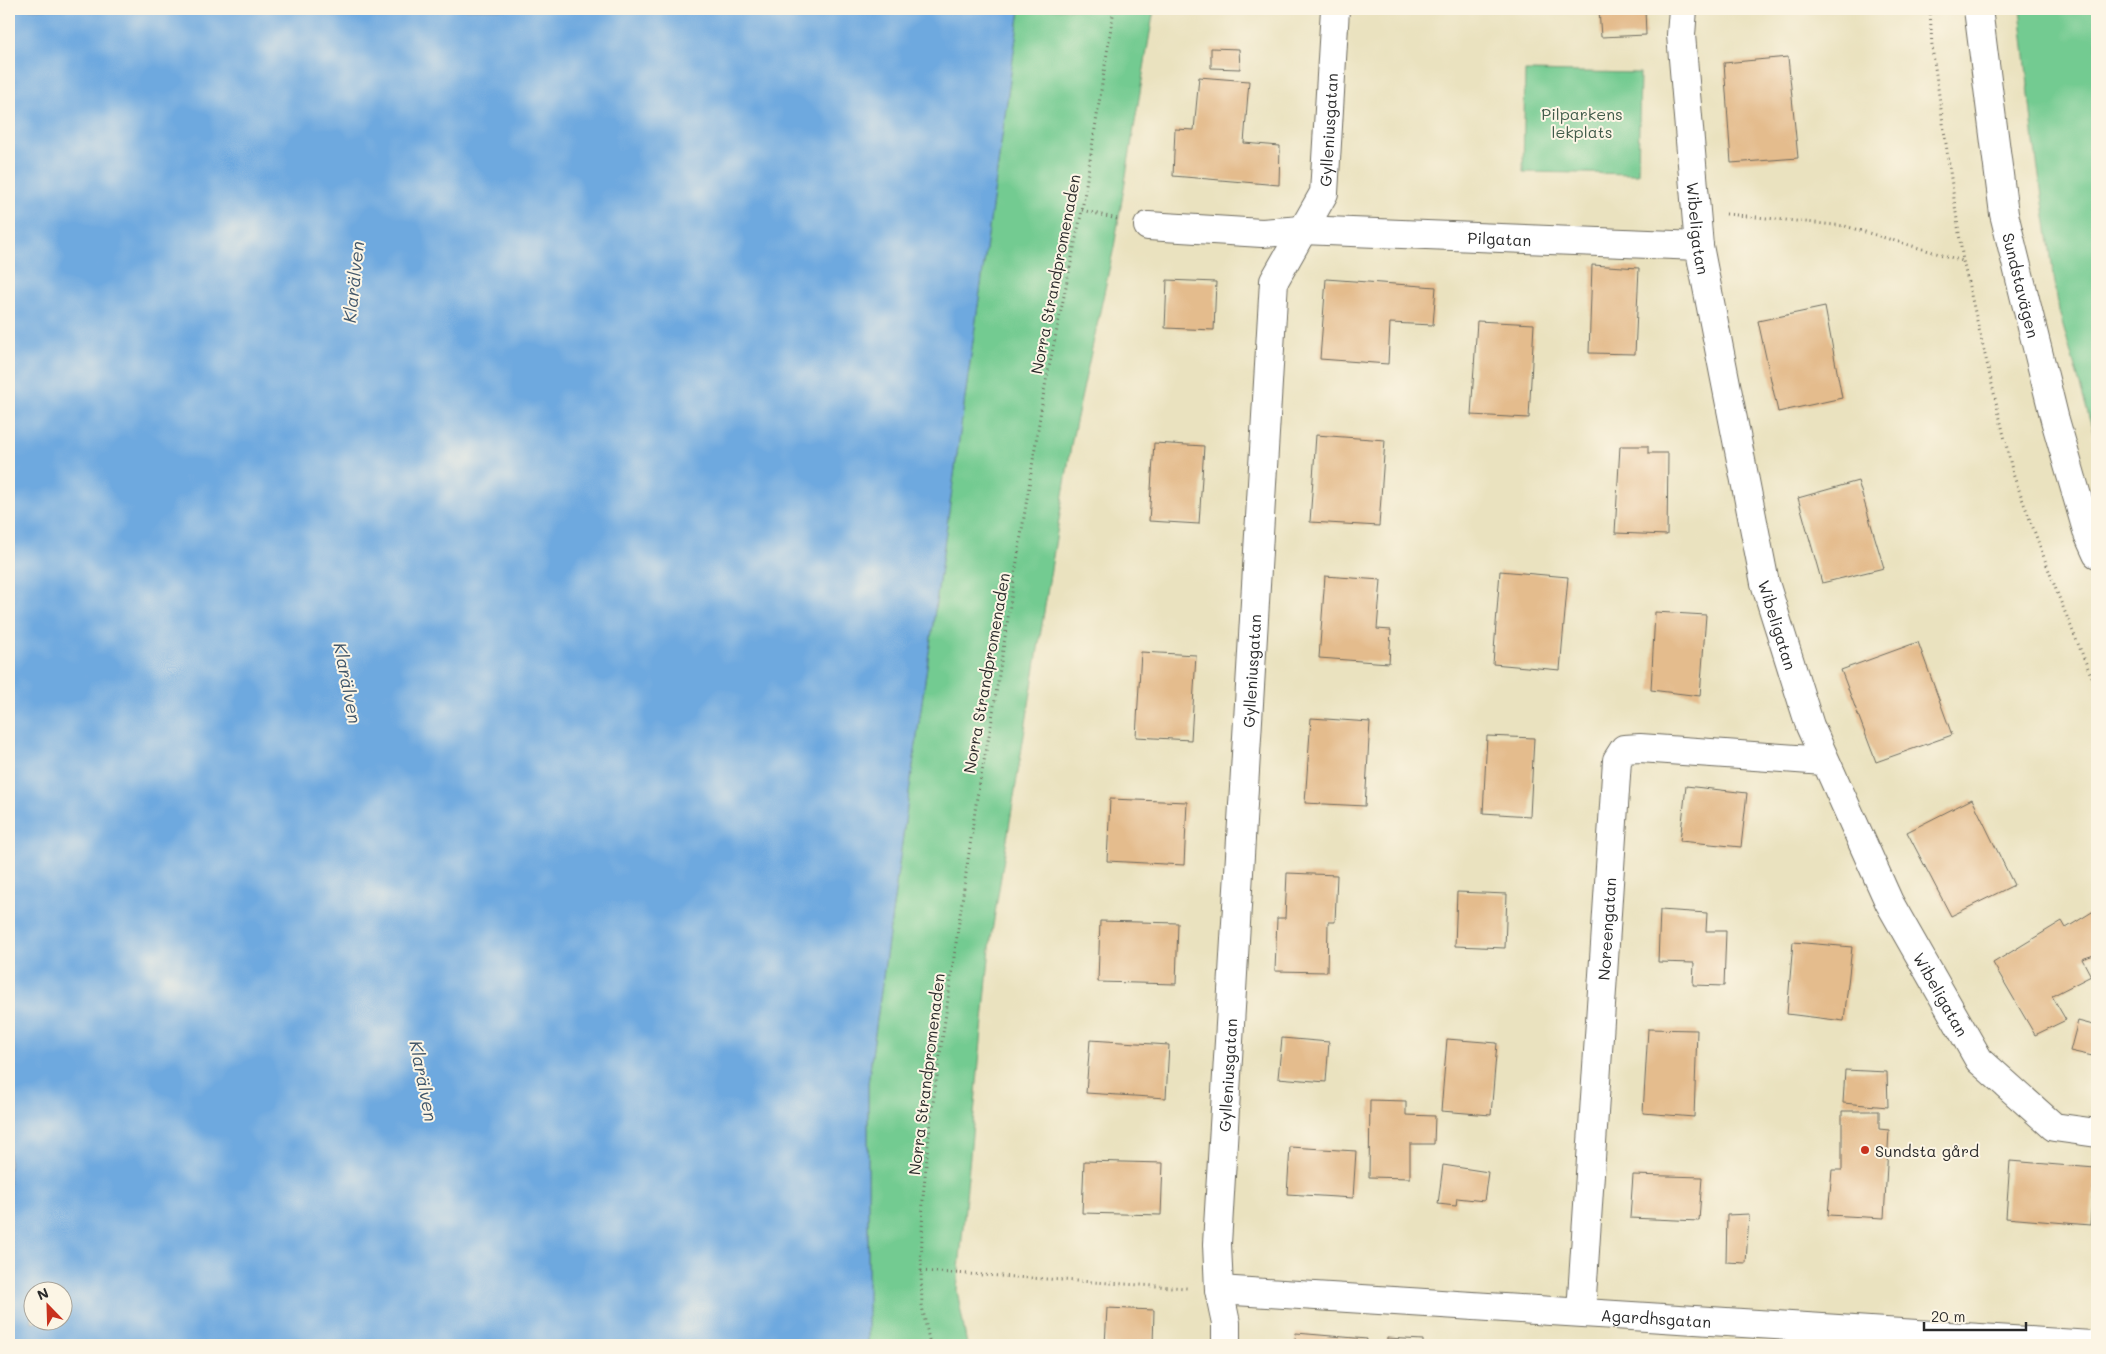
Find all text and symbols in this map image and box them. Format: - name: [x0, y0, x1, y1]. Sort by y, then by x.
- street label: Gylleniusgatan: [1314, 72, 1342, 187]
- park label: Pilparkens lekplats: [1541, 103, 1623, 142]
- street label: Norra Strandpromenaden: [1025, 172, 1085, 376]
- street label: Wibeligatan: [1683, 181, 1715, 276]
- street label: Pilgatan: [1467, 226, 1532, 250]
- street label: Sundstavägen: [1999, 231, 2045, 340]
- water label: Klarälven: [337, 240, 369, 324]
- street label: Norra Strandpromenaden: [958, 571, 1014, 775]
- street label: Wibeligatan: [1754, 577, 1802, 672]
- street label: Gylleniusgatan: [1237, 613, 1265, 728]
- water label: Klarälven: [328, 640, 368, 726]
- street label: Noreengatan: [1592, 877, 1620, 981]
- street label: Wibeligatan: [1909, 948, 1974, 1040]
- street label: Norra Strandpromenaden: [903, 972, 949, 1176]
- street label: Gylleniusgatan: [1213, 1018, 1241, 1132]
- water label: Klarälven: [404, 1038, 444, 1124]
- place label: Sundsta gård: [1875, 1140, 1979, 1161]
- marker: Sundsta gård: [1859, 1144, 1871, 1156]
- north arrow: [22, 1282, 72, 1332]
- text: N: [34, 1283, 51, 1304]
- scale bar: [1924, 1299, 2026, 1331]
- street label: Agardhsgatan: [1600, 1304, 1712, 1332]
- text: 20 m: [1931, 1306, 1965, 1326]

